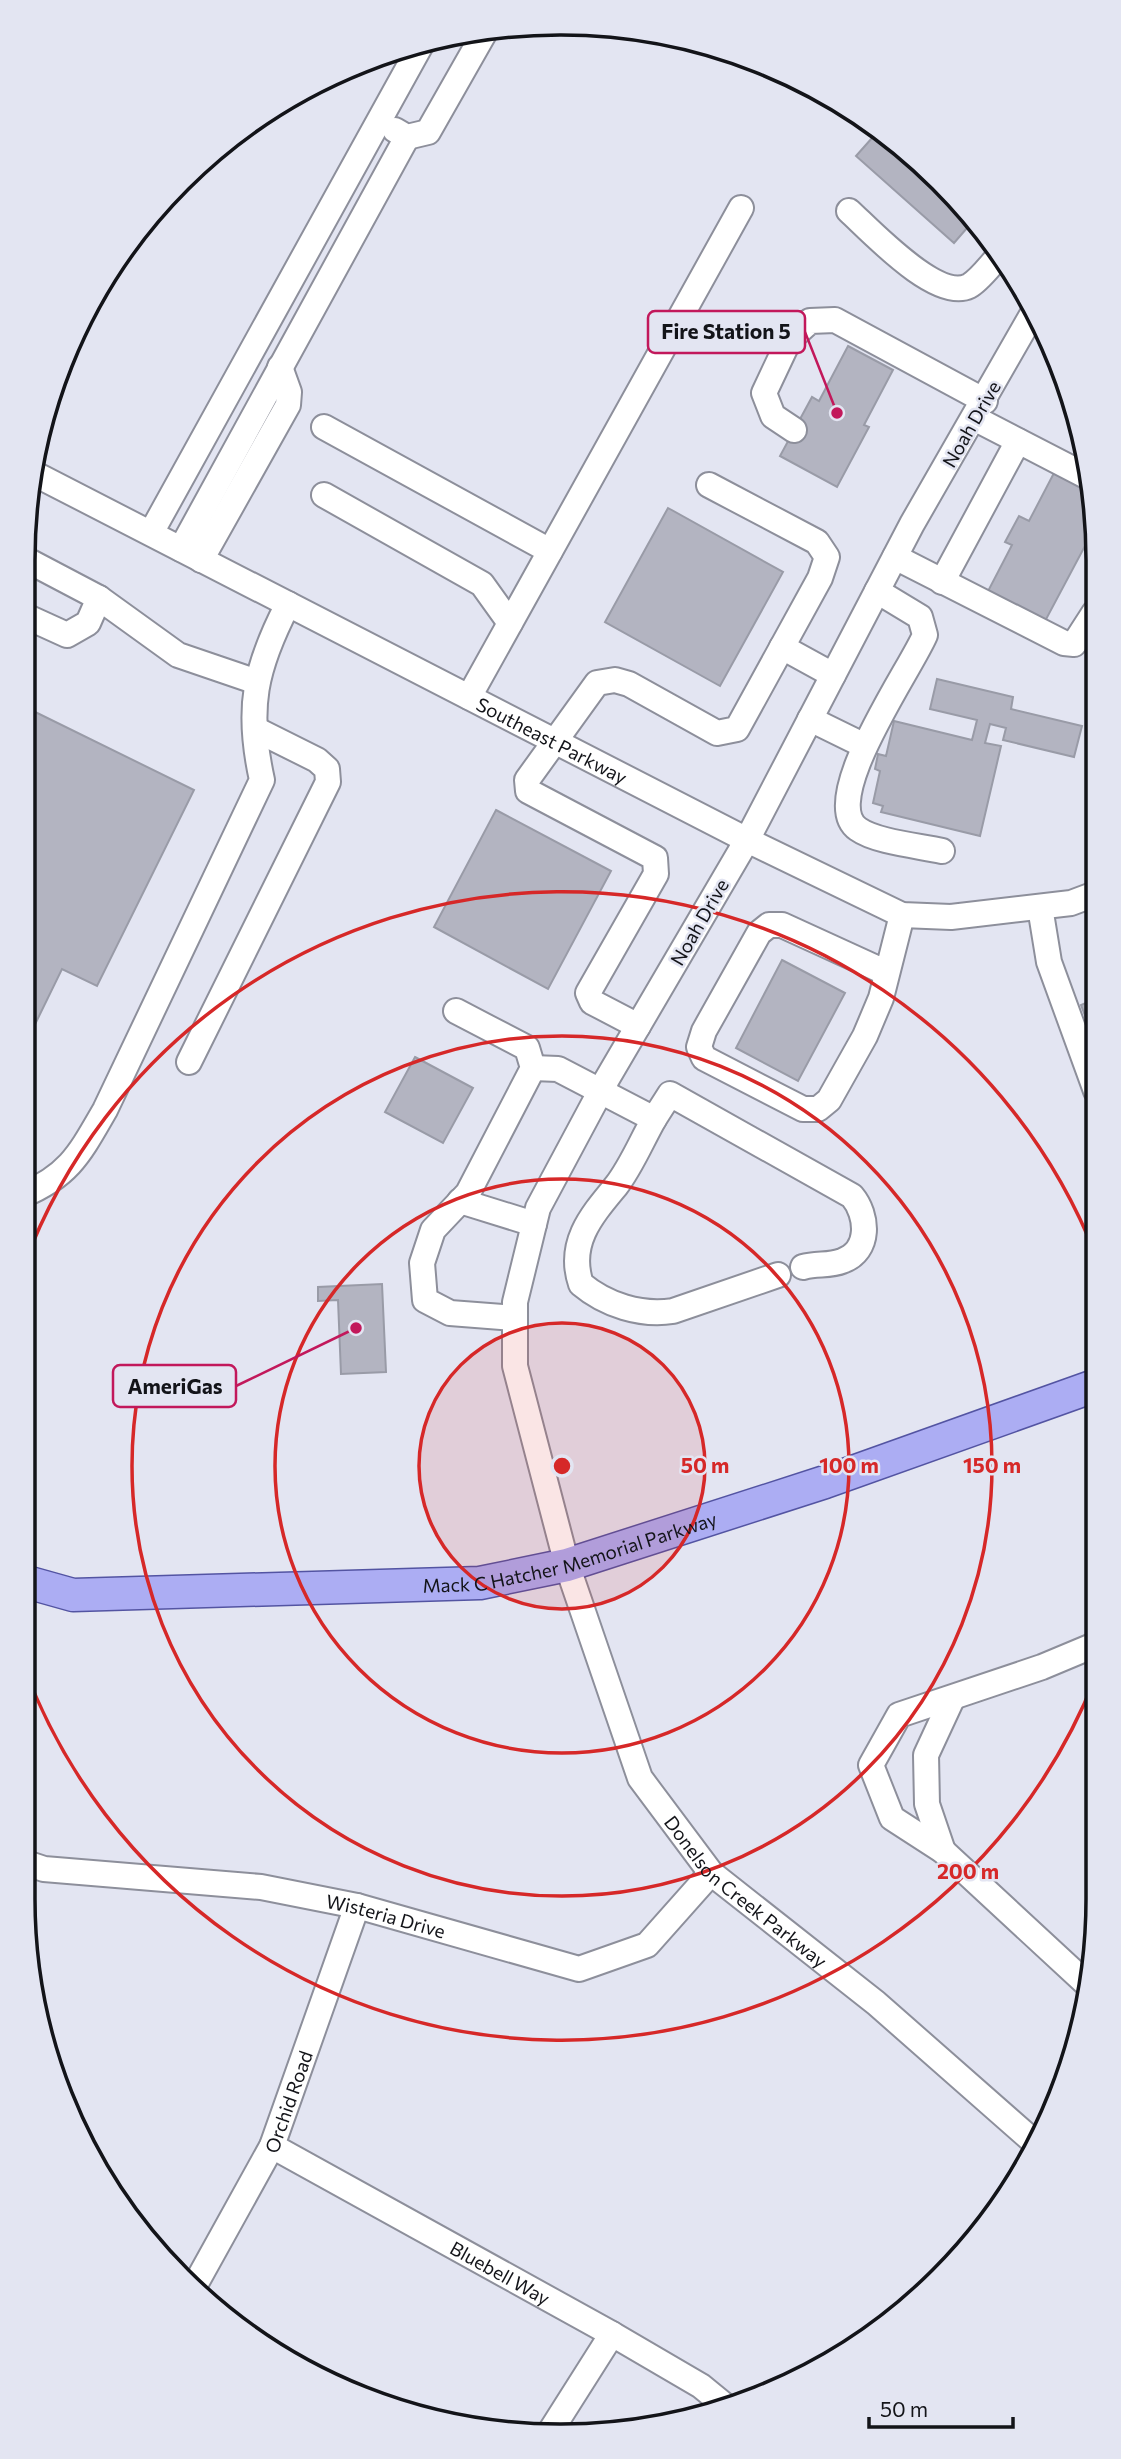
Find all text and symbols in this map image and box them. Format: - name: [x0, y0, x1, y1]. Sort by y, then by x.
- callout: Fire Station 5: [648, 311, 805, 353]
- text: Fire Station 5: [661, 318, 791, 343]
- street label: Noah Drive: [937, 377, 1005, 471]
- street label: Southeast Parkway: [473, 692, 632, 788]
- street label: Noah Drive: [665, 875, 733, 969]
- callout: AmeriGas: [113, 1365, 236, 1407]
- text: AmeriGas: [127, 1373, 223, 1398]
- text: 50 m: [681, 1452, 729, 1477]
- text: 100 m: [819, 1452, 879, 1477]
- text: 150 m: [963, 1452, 1021, 1477]
- centre of rings: [550, 1454, 574, 1478]
- street label: Mack C Hatcher Memorial Parkway: [422, 1506, 720, 1596]
- street label: Donelson Creek Parkway: [660, 1811, 832, 1972]
- text: 200 m: [937, 1858, 999, 1883]
- street label: Wisteria Drive: [324, 1889, 448, 1942]
- street label: Orchid Road: [259, 2047, 316, 2156]
- street label: Bluebell Way: [447, 2236, 554, 2309]
- scale bar: [869, 2386, 1012, 2430]
- text: 50 m: [880, 2396, 928, 2421]

